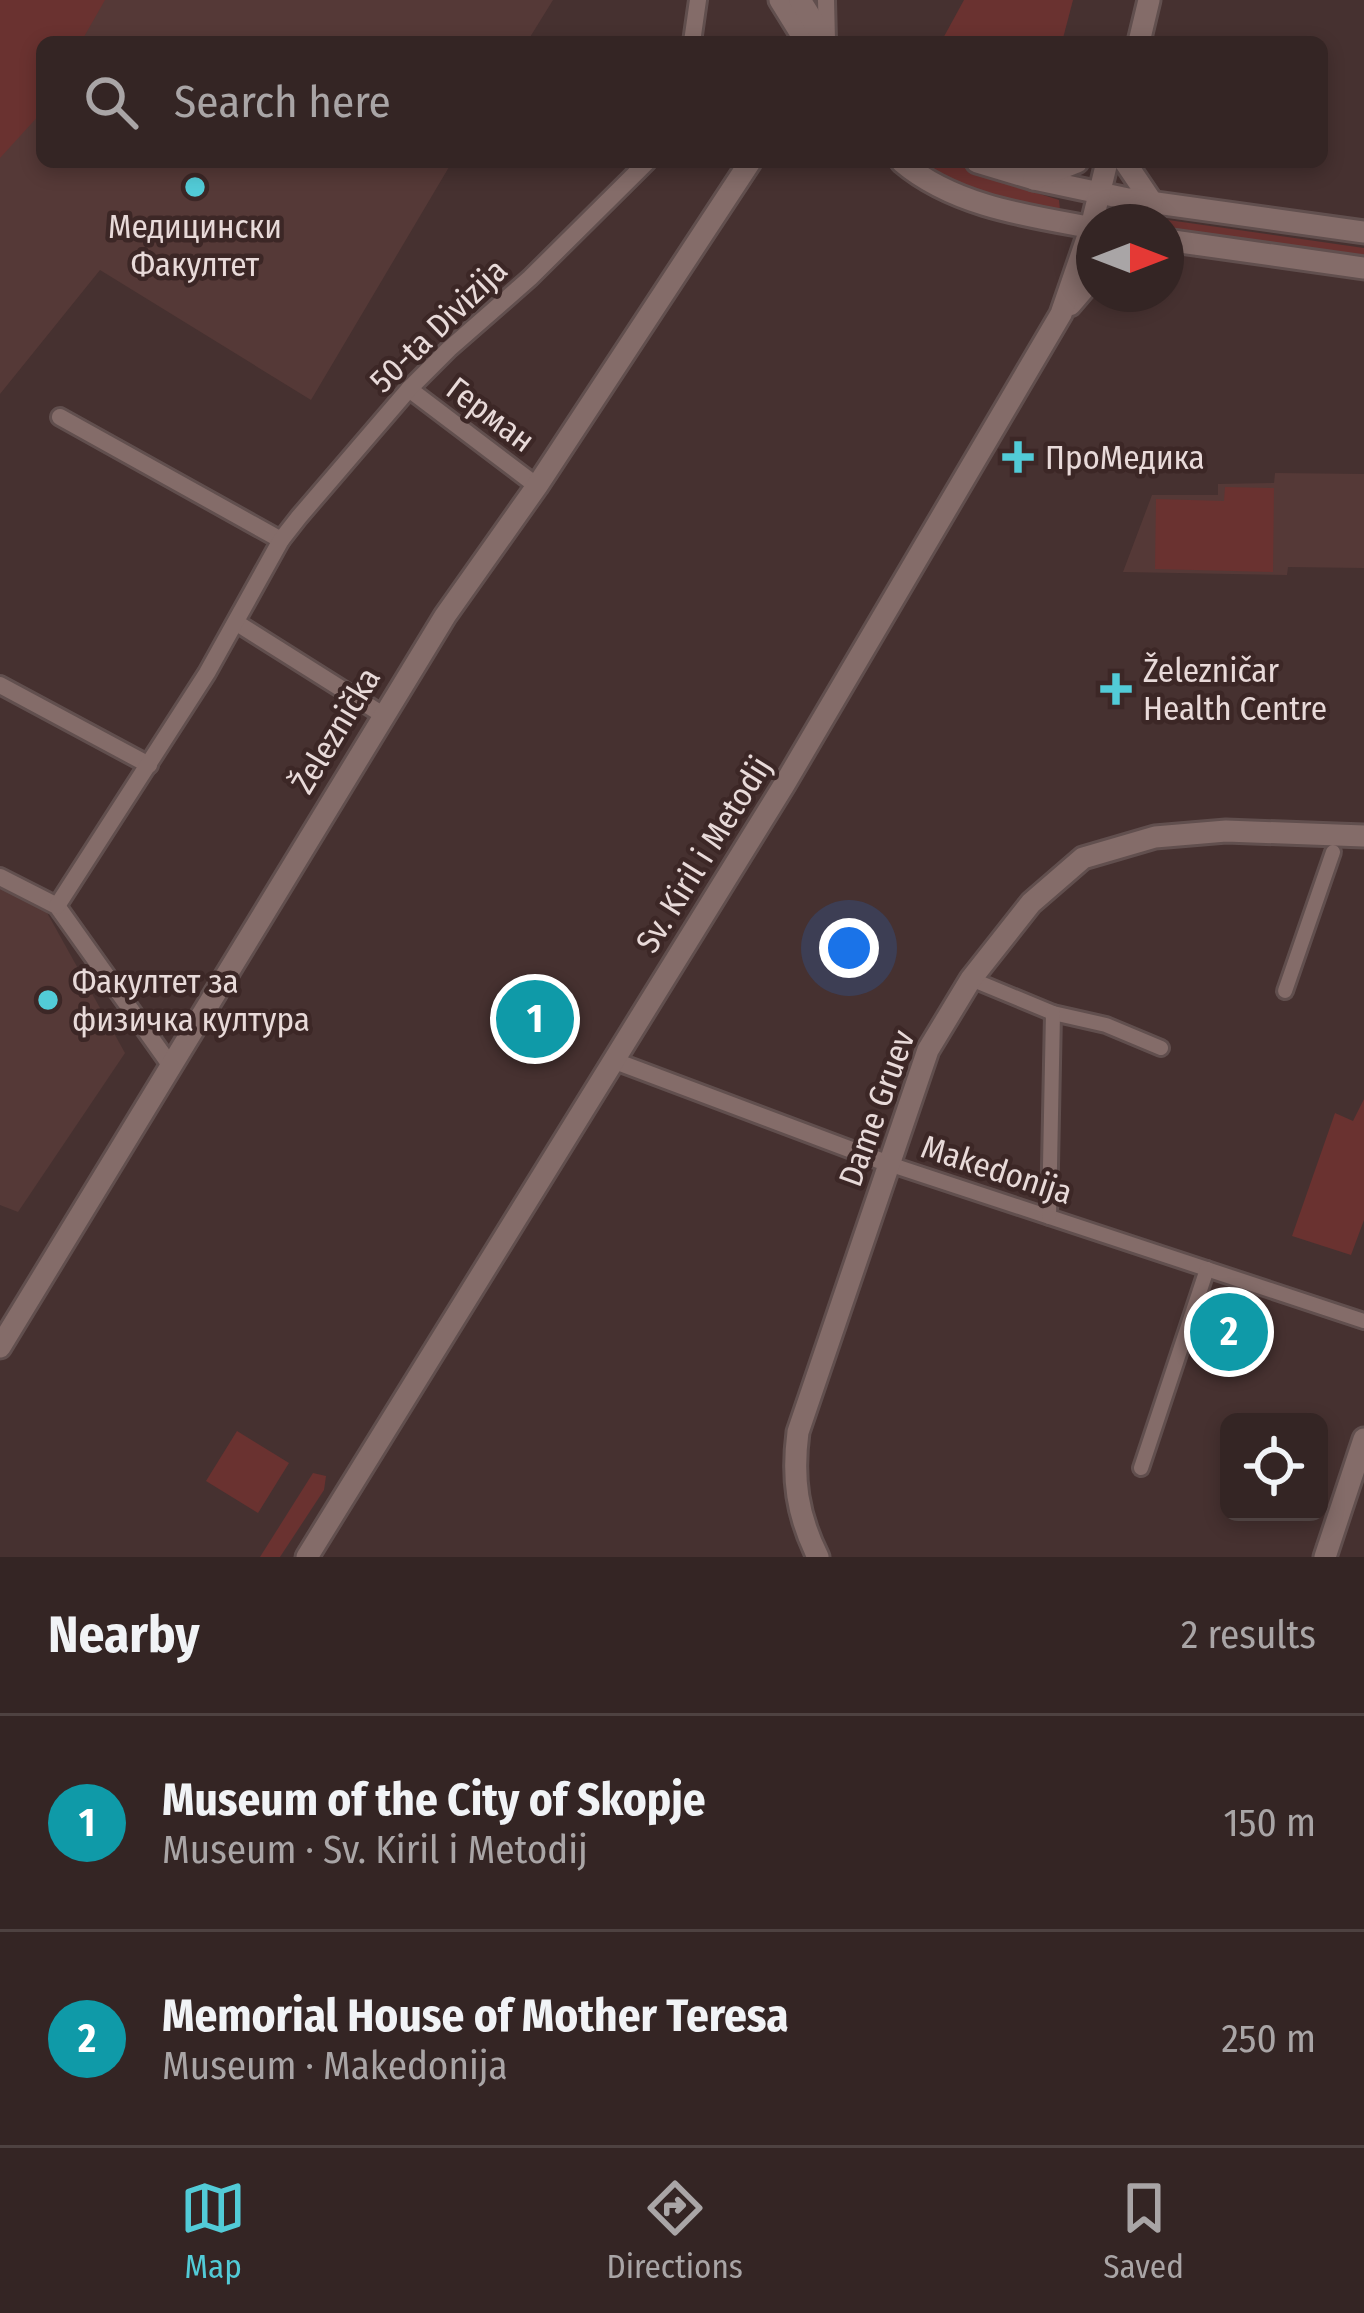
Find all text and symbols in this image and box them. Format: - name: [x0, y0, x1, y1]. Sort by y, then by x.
- search box: [36, 36, 1328, 168]
- icon: search: [78, 69, 144, 135]
- text: Search here: [174, 75, 391, 129]
- marker: Медицински Факултет: [182, 174, 208, 200]
- north arrow: [1076, 204, 1184, 312]
- place label: Медицински Факултет: [108, 207, 282, 285]
- street label: 50-ta Divizija: [362, 250, 516, 401]
- street label: Герман: [439, 369, 542, 461]
- place label: ПроМедика: [1045, 438, 1205, 478]
- marker: ПроМедика: [1002, 441, 1034, 473]
- place label: Železničar Health Centre: [1143, 651, 1327, 729]
- street label: Železnička: [283, 660, 389, 801]
- marker: Železničar Health Centre: [1100, 673, 1132, 705]
- street label: Sv. Kiril i Metodij: [628, 749, 780, 960]
- your location: [819, 918, 879, 978]
- place label: Факултет за физичка култура: [72, 962, 310, 1040]
- pin: 1: [496, 974, 574, 1064]
- marker: Факултет за физичка култура: [35, 987, 61, 1013]
- street label: Dame Gruev: [830, 1025, 924, 1192]
- street label: Makedonija: [916, 1127, 1077, 1213]
- pin: 2: [1190, 1287, 1268, 1377]
- map controls: [1220, 1413, 1328, 1521]
- button: locate: [1220, 1413, 1328, 1521]
- text: Nearby: [48, 1604, 200, 1666]
- text: 2 results: [1181, 1612, 1316, 1658]
- text: Museum of the City of Skopje: [162, 1773, 706, 1827]
- text: 1: [79, 1800, 95, 1846]
- text: 150 m: [1223, 1800, 1316, 1846]
- text: Museum · Sv. Kiril i Metodij: [162, 1827, 588, 1873]
- text: Memorial House of Mother Teresa: [162, 1989, 789, 2043]
- text: 2: [78, 2016, 96, 2062]
- text: 250 m: [1221, 2016, 1316, 2062]
- text: Museum · Makedonija: [162, 2043, 508, 2089]
- tab: Map: [180, 2175, 246, 2287]
- tab: Directions: [606, 2175, 743, 2287]
- tab: Saved: [1103, 2175, 1184, 2287]

